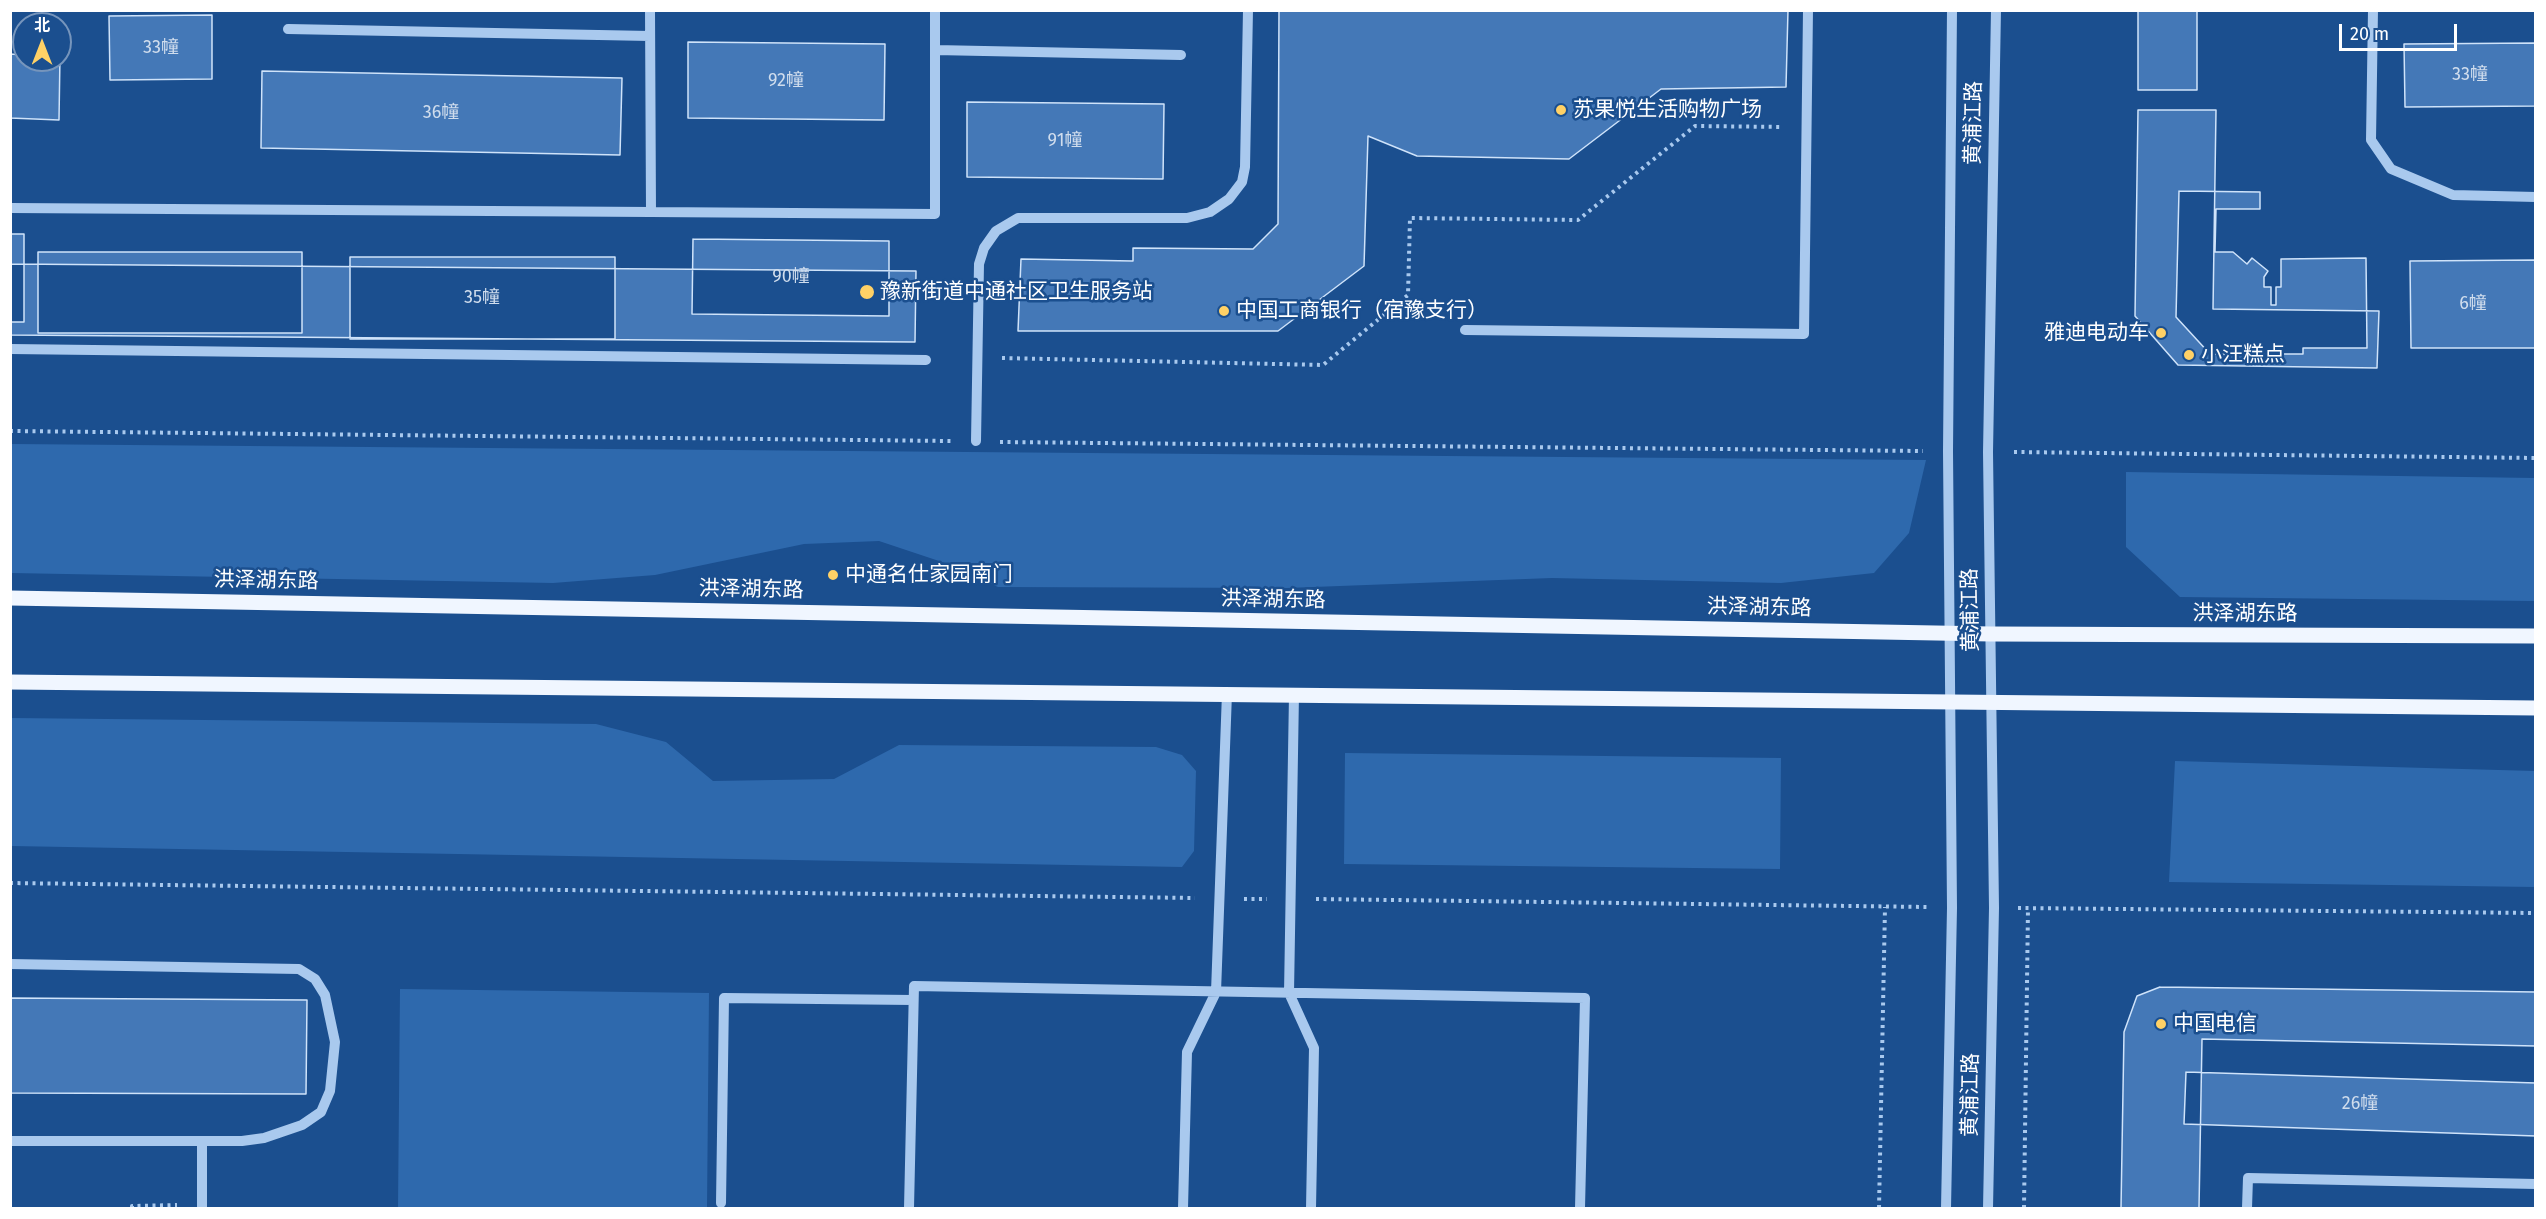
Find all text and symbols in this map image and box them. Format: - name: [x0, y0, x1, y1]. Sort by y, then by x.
- north arrow: [12, 12, 72, 72]
- scale bar: [2342, 12, 2460, 50]
- text: 北: [34, 16, 50, 35]
- text: 20 m: [2350, 23, 2389, 45]
- house number: 33幢: [143, 37, 179, 59]
- house number: 33幢: [2452, 64, 2488, 86]
- house number: 92幢: [768, 70, 804, 92]
- street label: 黄浦江路: [1961, 81, 1987, 165]
- place label: 苏果悦生活购物广场: [1573, 97, 1762, 123]
- house number: 36幢: [423, 102, 459, 124]
- marker: 苏果悦生活购物广场: [1554, 103, 1568, 117]
- house number: 91幢: [1048, 130, 1082, 152]
- house number: 90幢: [772, 266, 810, 288]
- place label: 豫新街道中通社区卫生服务站: [880, 279, 1153, 305]
- marker: 豫新街道中通社区卫生服务站: [858, 283, 876, 301]
- house number: 35幢: [464, 287, 500, 309]
- house number: 6幢: [2459, 293, 2487, 315]
- place label: 中国工商银行（宿豫支行）: [1236, 298, 1488, 324]
- marker: 中国工商银行（宿豫支行）: [1217, 304, 1231, 318]
- place label: 雅迪电动车: [2044, 320, 2149, 346]
- marker: 雅迪电动车: [2154, 326, 2168, 340]
- place label: 小汪糕点: [2201, 342, 2285, 368]
- marker: 小汪糕点: [2182, 348, 2196, 362]
- place label: 中通名仕家园南门: [845, 562, 1013, 588]
- street label: 洪泽湖东路: [213, 567, 319, 595]
- marker: 中通名仕家园南门: [826, 568, 840, 582]
- street label: 黄浦江路: [1958, 568, 1984, 652]
- street label: 洪泽湖东路: [698, 576, 804, 604]
- street label: 洪泽湖东路: [1220, 586, 1326, 614]
- street label: 洪泽湖东路: [1706, 594, 1812, 622]
- street label: 洪泽湖东路: [2193, 601, 2297, 627]
- place label: 中国电信: [2173, 1011, 2257, 1037]
- marker: 中国电信: [2154, 1017, 2168, 1031]
- street label: 黄浦江路: [1958, 1053, 1984, 1137]
- house number: 26幢: [2342, 1093, 2378, 1115]

